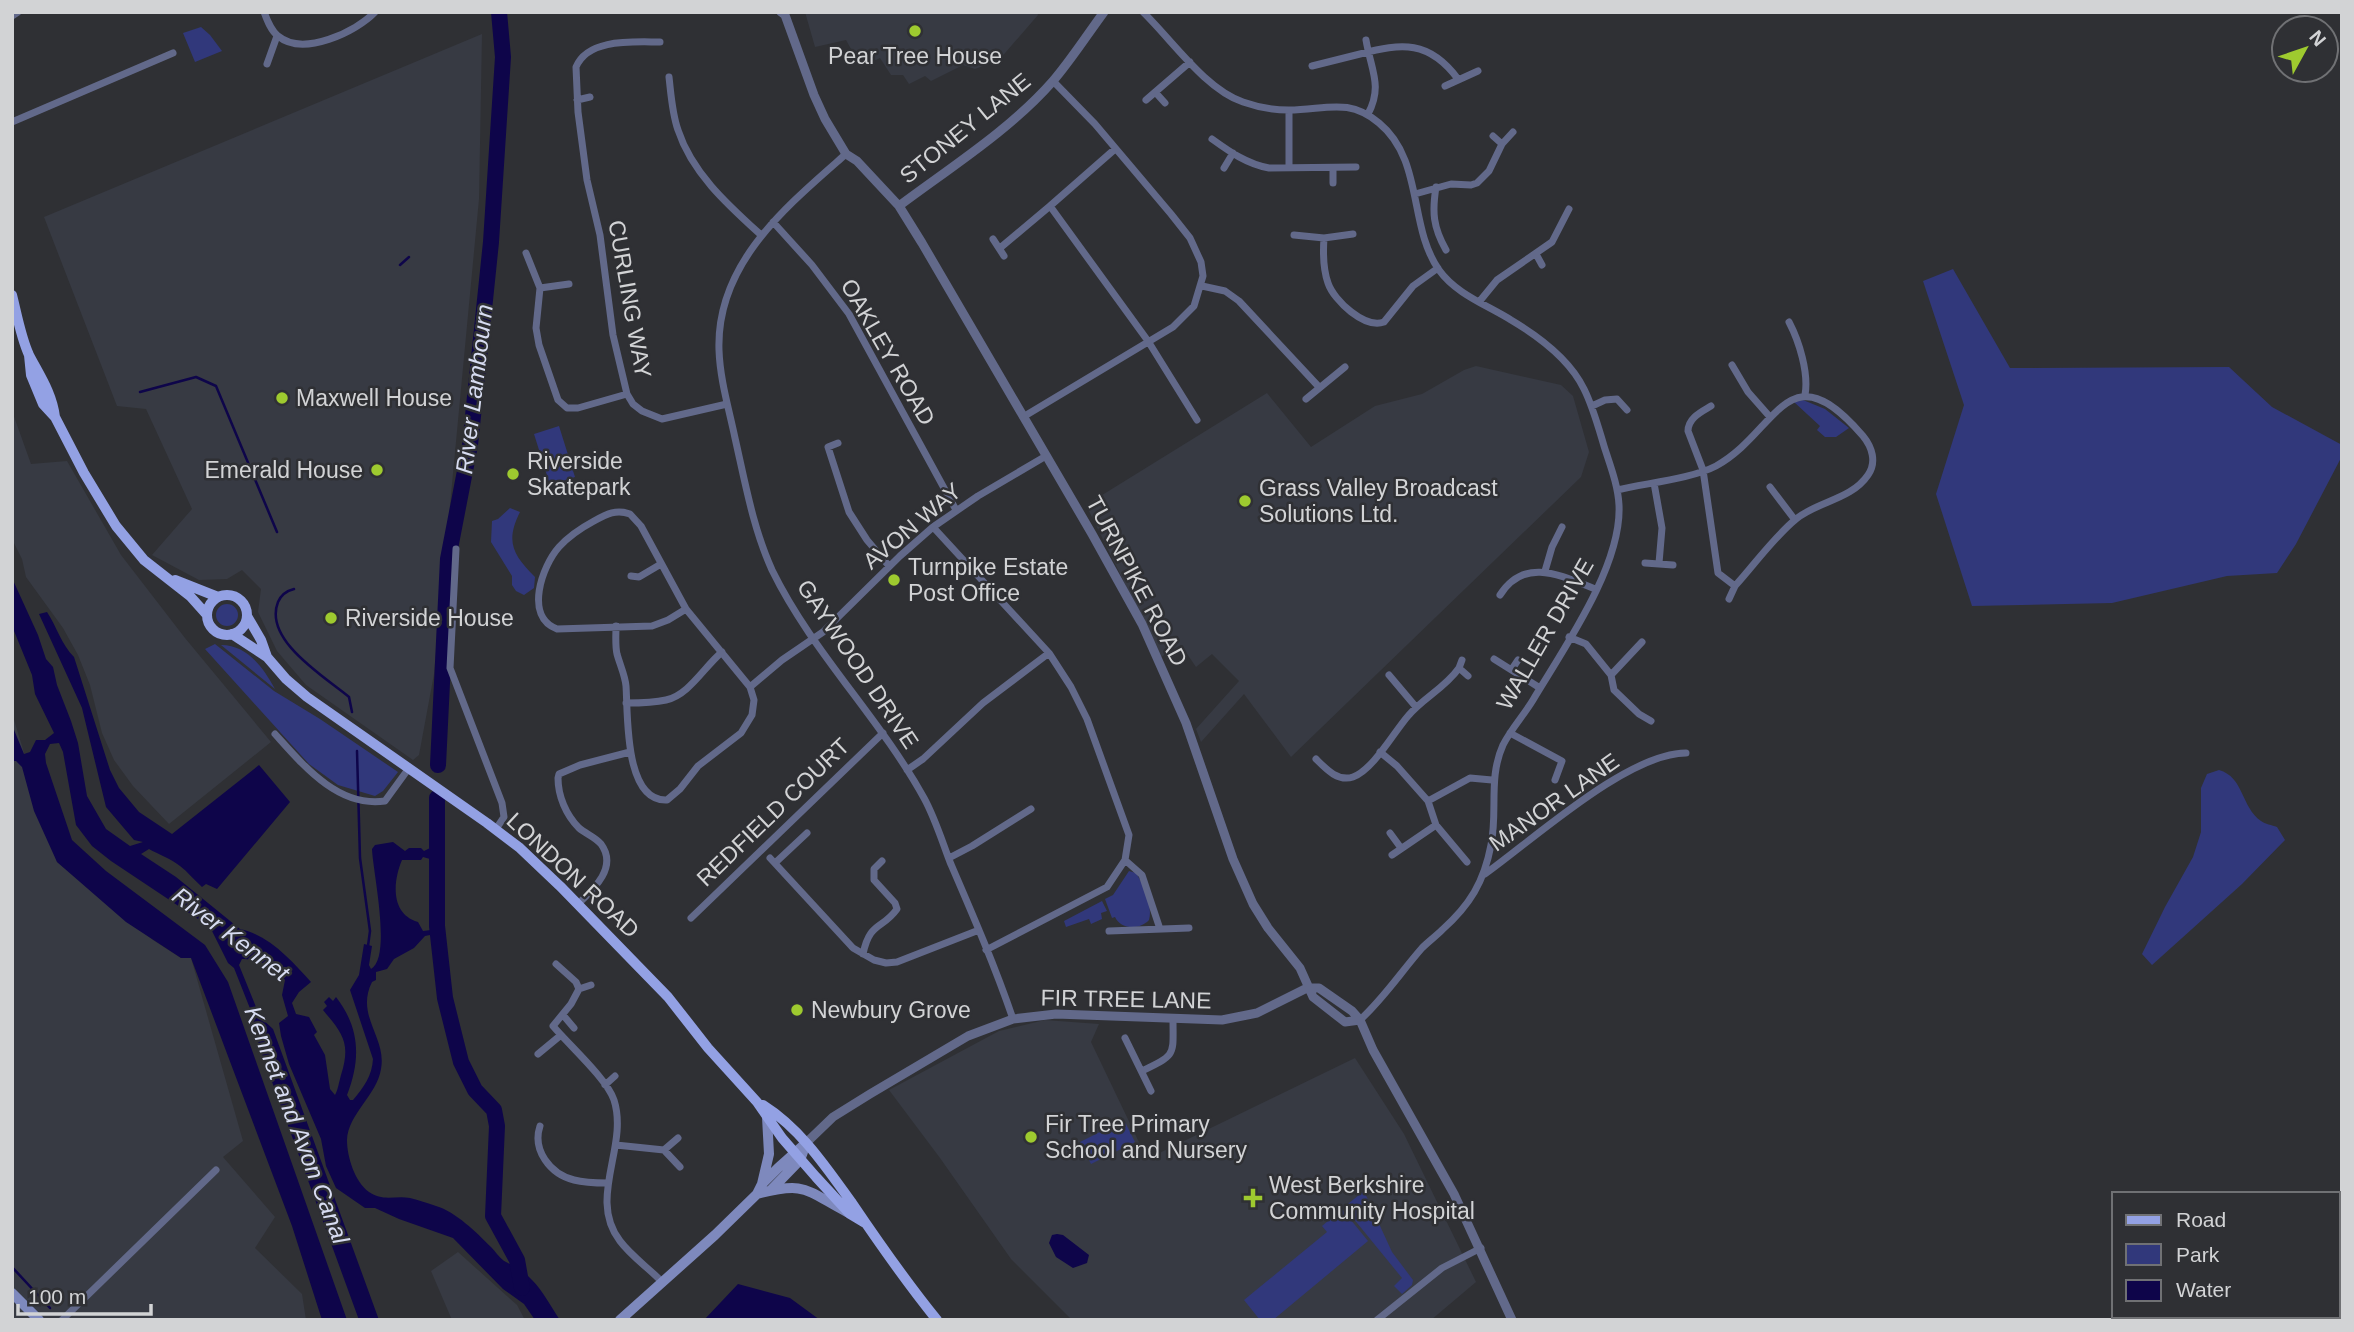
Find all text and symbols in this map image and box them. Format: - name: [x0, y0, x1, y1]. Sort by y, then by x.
- north arrow: [2270, 14, 2340, 84]
- marker: Pear Tree House: [907, 23, 923, 39]
- text: N: [2305, 26, 2330, 50]
- place label: Pear Tree House: [828, 43, 1002, 69]
- street label: STONEY LANE: [895, 67, 1035, 189]
- street label: CURLING WAY: [603, 218, 657, 380]
- street label: OAKLEY ROAD: [836, 274, 940, 430]
- water label: River Lambourn: [450, 303, 498, 475]
- place label: Maxwell House: [296, 385, 452, 411]
- marker: Maxwell House: [274, 390, 290, 406]
- place label: Riverside Skatepark: [527, 448, 631, 500]
- place label: Emerald House: [204, 457, 363, 483]
- marker: Emerald House: [369, 462, 385, 478]
- marker: Riverside Skatepark: [505, 466, 521, 482]
- place label: Grass Valley Broadcast Solutions Ltd.: [1259, 475, 1498, 527]
- street label: AVON WAY: [858, 478, 966, 574]
- street label: TURNPIKE ROAD: [1081, 491, 1193, 671]
- marker: Grass Valley Broadcast Solutions Ltd.: [1237, 493, 1253, 509]
- place label: Turnpike Estate Post Office: [908, 554, 1068, 606]
- street label: WALLER DRIVE: [1491, 554, 1599, 714]
- marker: Turnpike Estate Post Office: [886, 572, 902, 588]
- street label: GAYWOOD DRIVE: [792, 575, 924, 753]
- place label: Riverside House: [345, 605, 514, 631]
- marker: Riverside House: [323, 610, 339, 626]
- street label: REDFIELD COURT: [691, 733, 855, 891]
- street label: MANOR LANE: [1484, 748, 1624, 856]
- street label: LONDON ROAD: [502, 807, 644, 943]
- water label: River Kennet: [167, 881, 296, 987]
- street label: FIR TREE LANE: [1040, 985, 1212, 1013]
- place label: Newbury Grove: [811, 997, 971, 1023]
- water label: Kennet and Avon Canal: [239, 1002, 355, 1248]
- marker: Newbury Grove: [789, 1002, 805, 1018]
- place label: Fir Tree Primary School and Nursery: [1045, 1111, 1247, 1163]
- marker: Fir Tree Primary School and Nursery: [1023, 1129, 1039, 1145]
- place label: West Berkshire Community Hospital: [1269, 1172, 1475, 1224]
- marker: West Berkshire Community Hospital: [1243, 1188, 1263, 1208]
- legend: [2112, 1192, 2340, 1318]
- text: Road: [2176, 1208, 2226, 1231]
- text: Park: [2176, 1243, 2220, 1266]
- scale bar: [18, 1272, 150, 1316]
- text: Water: [2176, 1278, 2231, 1301]
- text: 100 m: [28, 1285, 86, 1308]

